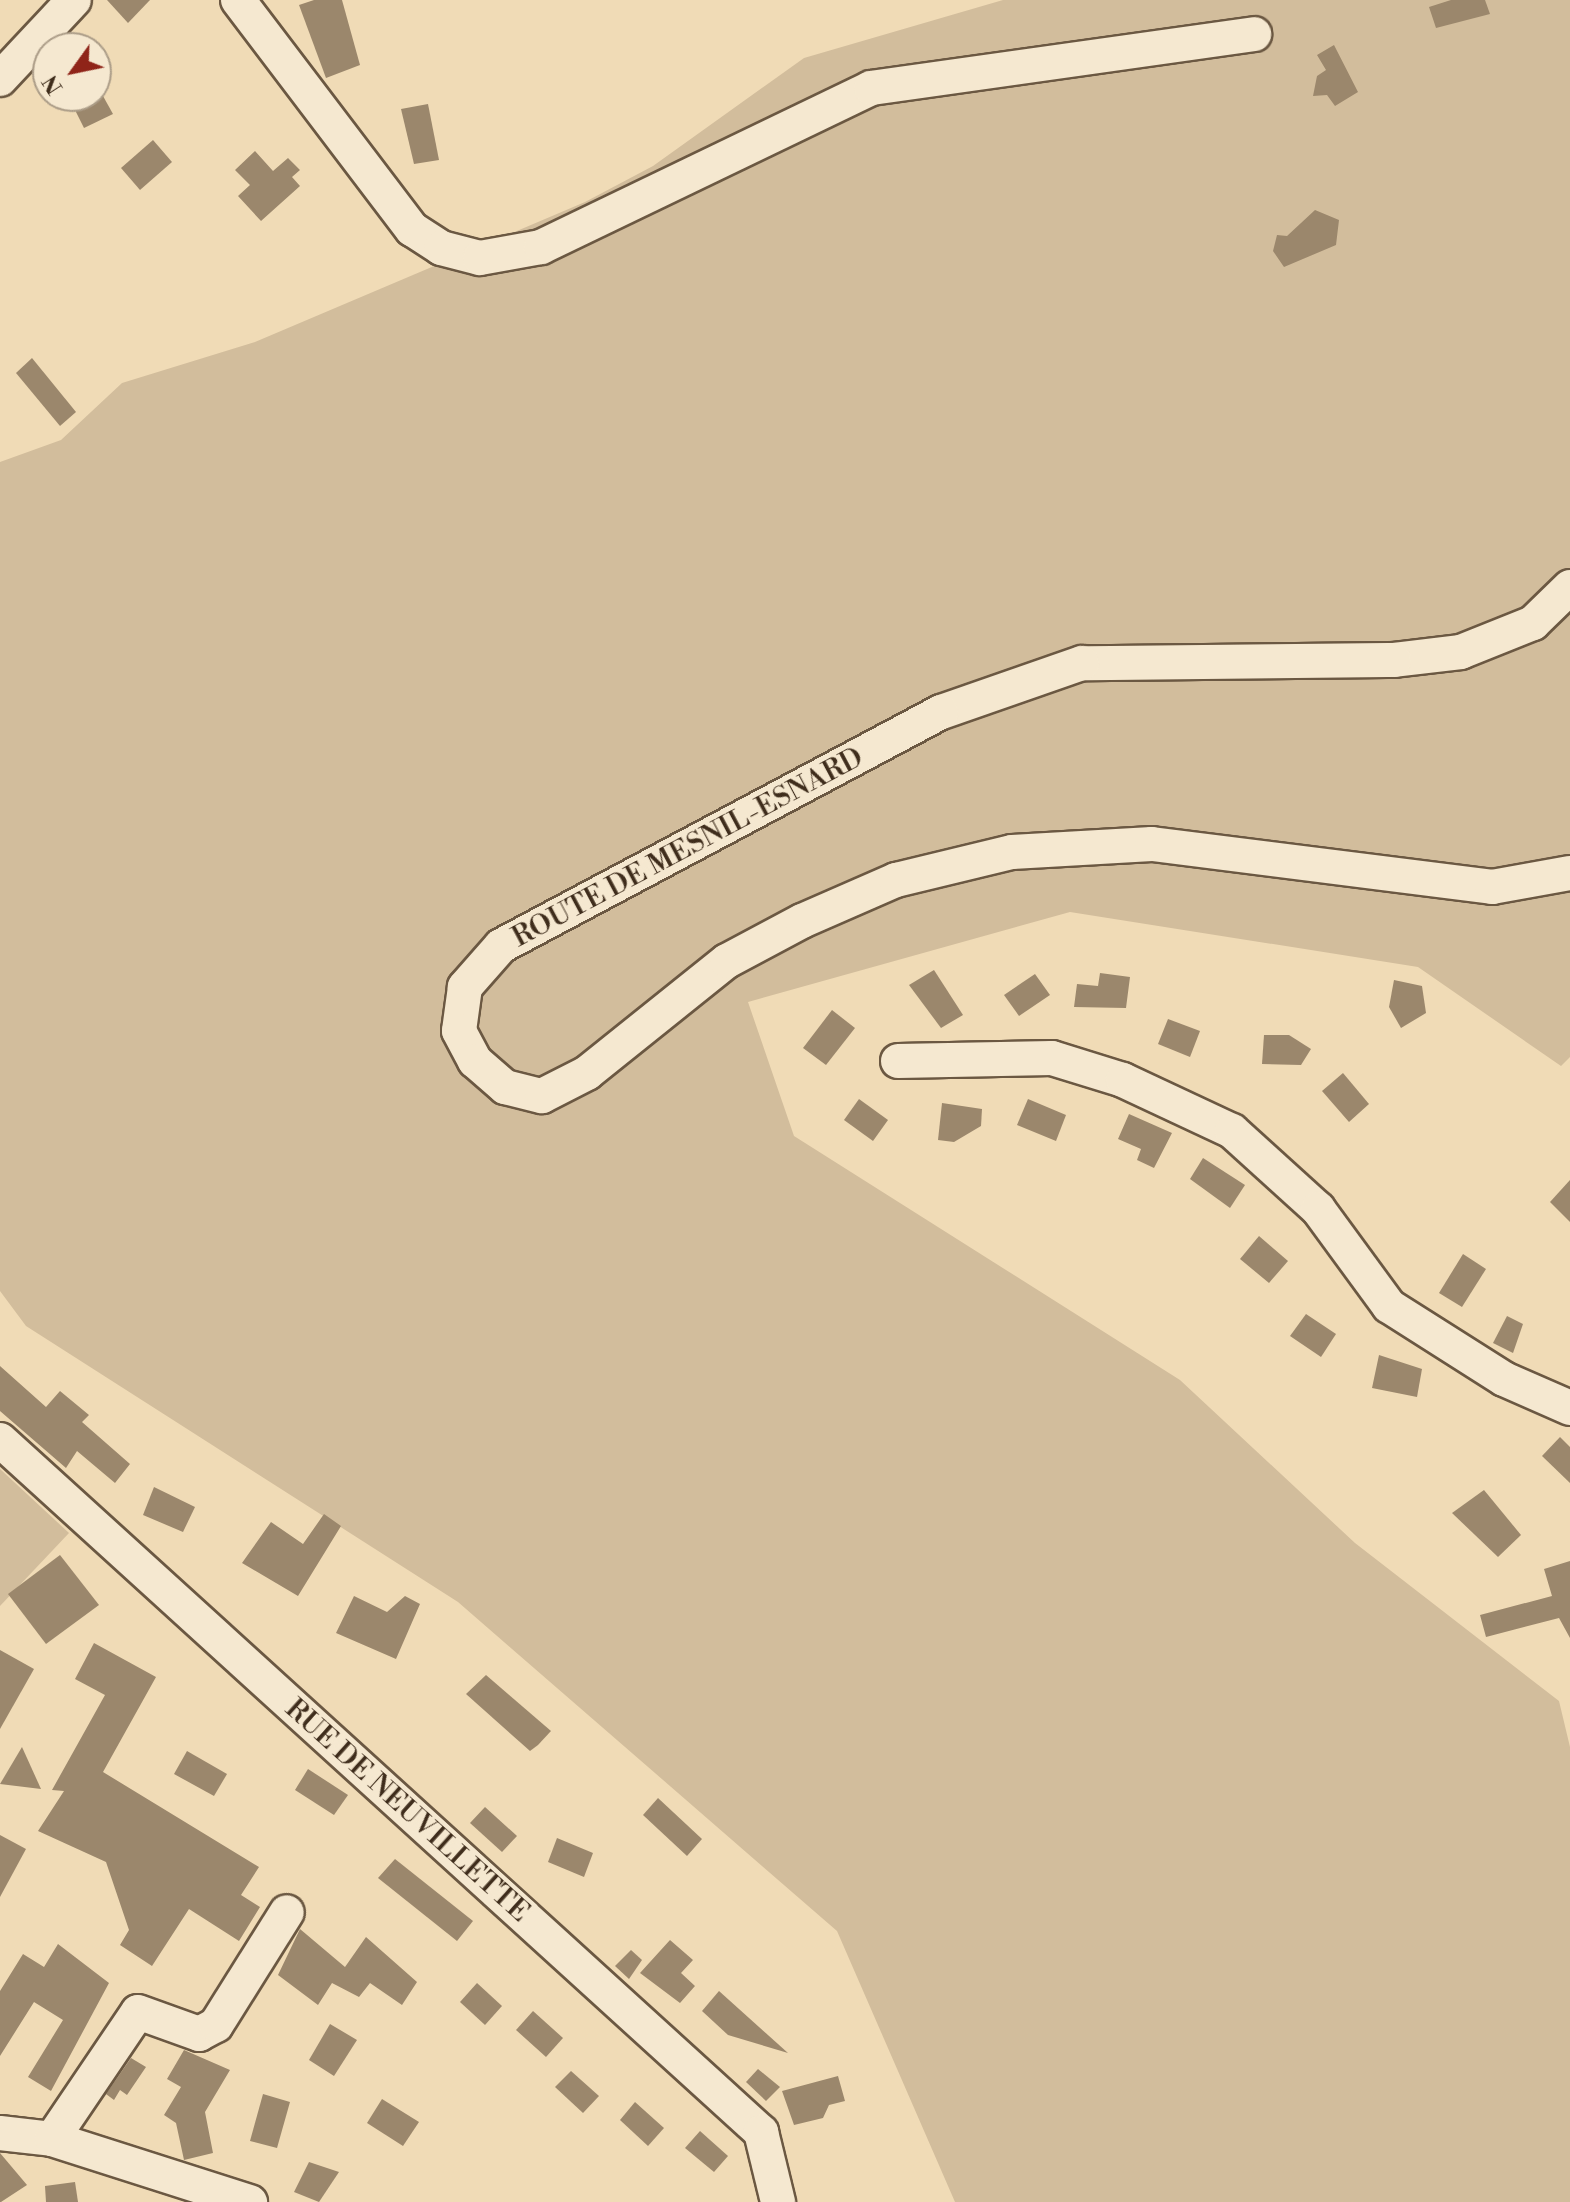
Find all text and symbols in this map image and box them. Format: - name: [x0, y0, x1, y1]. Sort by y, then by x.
- north arrow: [32, 32, 112, 112]
- text: N: [37, 70, 69, 99]
- street label: ROUTE DE MESNIL-ESNARD: [507, 741, 869, 955]
- street label: RUE DE NEUVILLETTE: [278, 1692, 536, 1930]

